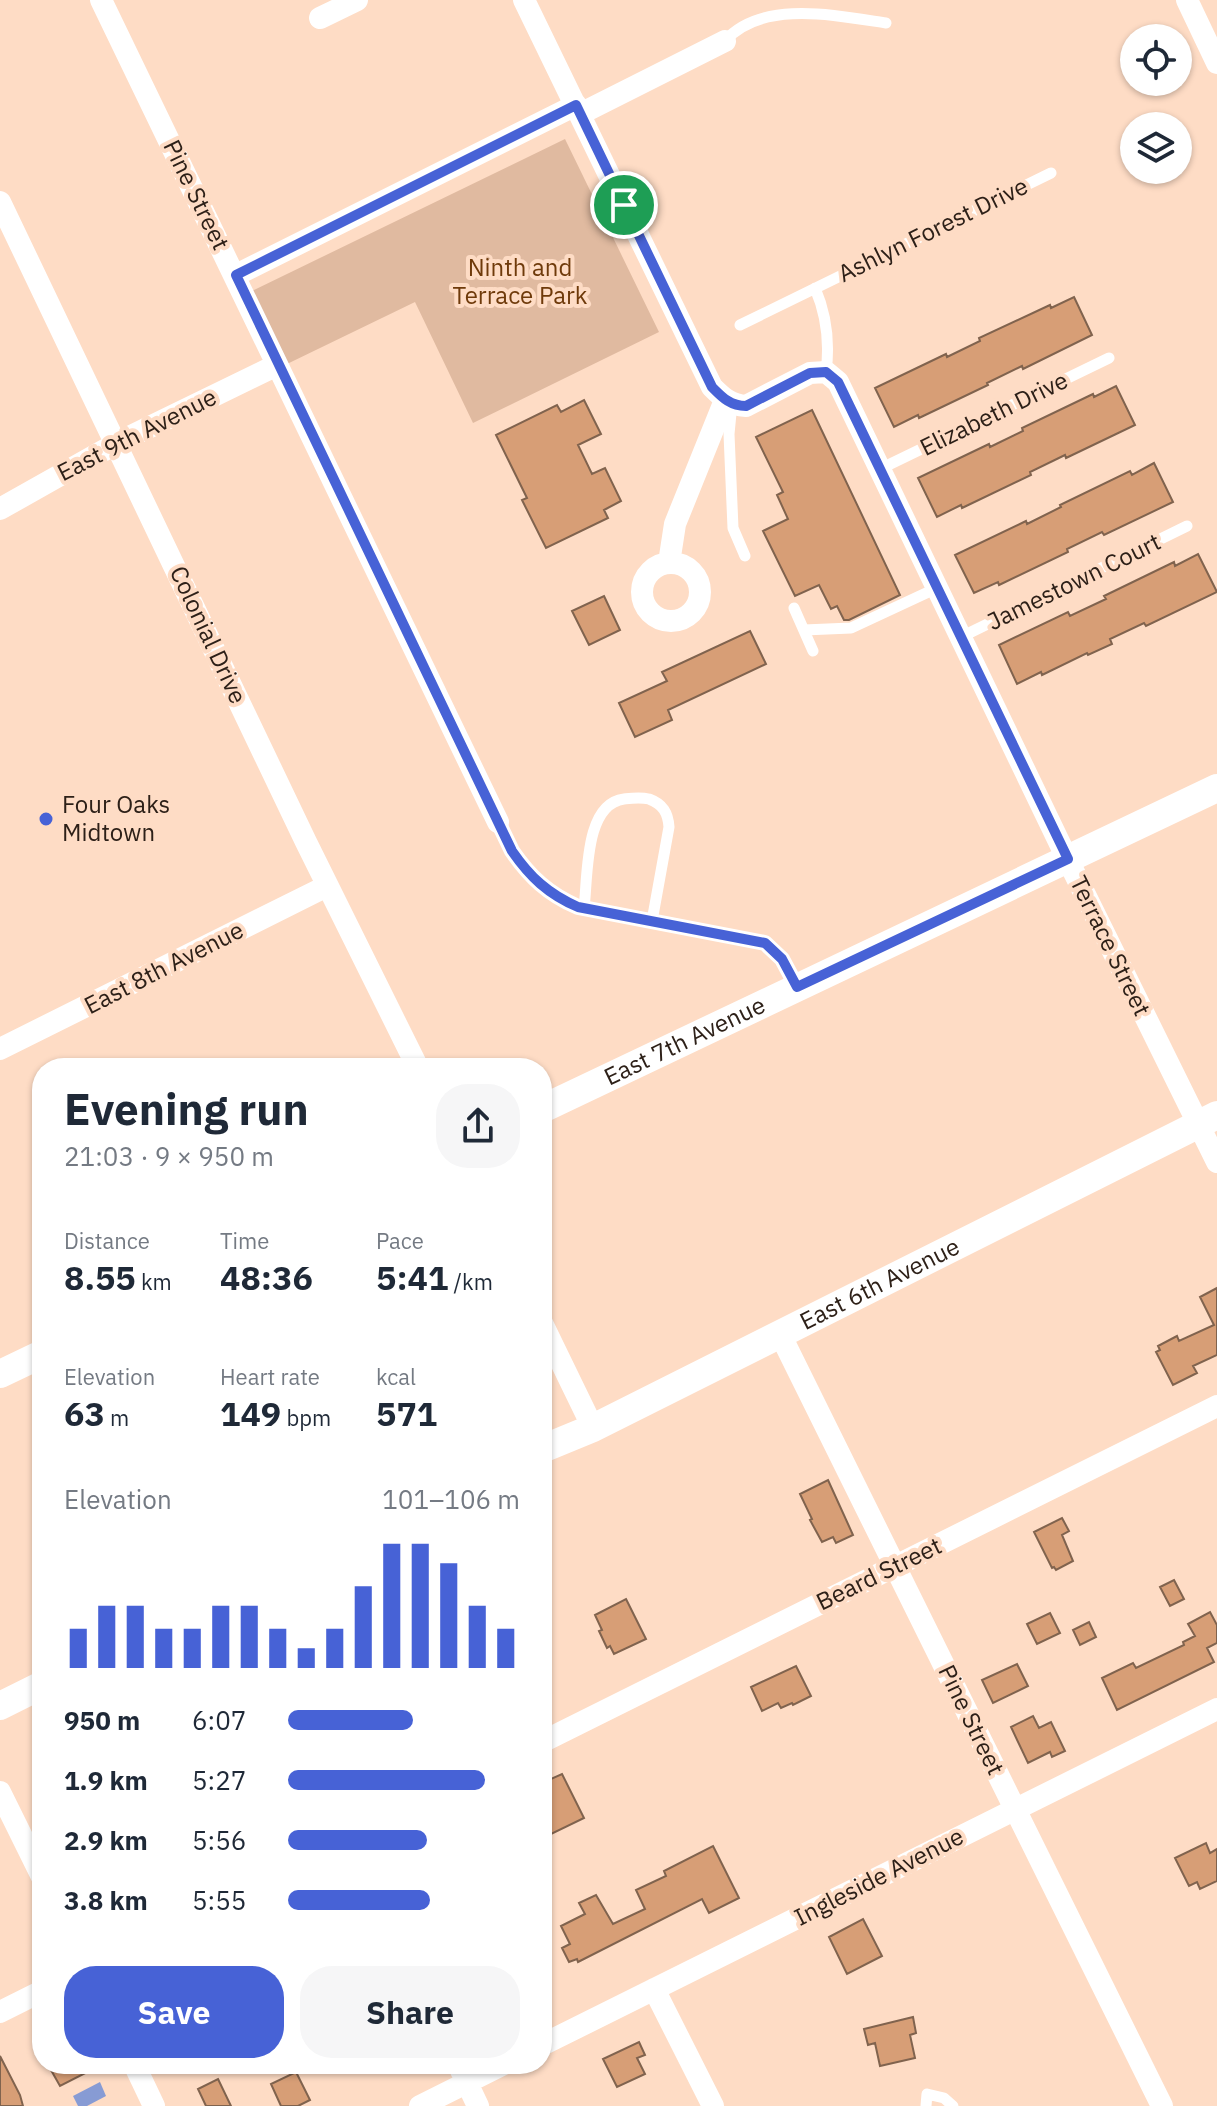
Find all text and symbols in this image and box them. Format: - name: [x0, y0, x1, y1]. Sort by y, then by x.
- map controls: [1120, 24, 1192, 184]
- button: locate: [1120, 24, 1192, 96]
- button: layers: [1120, 112, 1192, 184]
- street label: Pine Street: [156, 134, 237, 255]
- street label: Ashlyn Forest Drive: [832, 169, 1033, 289]
- pin: [590, 171, 658, 239]
- icon: arrive: [602, 183, 646, 227]
- park label: Ninth and Terrace Park: [452, 251, 588, 311]
- street label: Elizabeth Drive: [914, 363, 1073, 463]
- street label: East 9th Avenue: [51, 380, 222, 488]
- street label: Jamestown Court: [981, 525, 1166, 637]
- street label: Colonial Drive: [163, 560, 255, 709]
- place label: Four Oaks Midtown: [62, 788, 170, 848]
- marker: Four Oaks Midtown: [37, 810, 55, 828]
- street label: Terrace Street: [1063, 870, 1159, 1021]
- street label: East 8th Avenue: [78, 913, 249, 1021]
- street label: East 7th Avenue: [598, 988, 770, 1092]
- text: Evening run: [64, 1080, 309, 1137]
- button: share: [436, 1084, 520, 1168]
- text: 21:03 · 9 × 950 m: [64, 1139, 274, 1173]
- text: Distance: [64, 1226, 150, 1255]
- text: Time: [220, 1226, 269, 1255]
- text: Pace: [376, 1226, 424, 1255]
- street label: East 6th Avenue: [794, 1230, 965, 1337]
- text: 8.55: [64, 1255, 136, 1299]
- text: 48:36: [220, 1255, 313, 1299]
- text: 5:41: [376, 1255, 448, 1299]
- text: km: [136, 1267, 172, 1296]
- text: /km: [448, 1267, 493, 1296]
- text: Elevation: [64, 1362, 155, 1391]
- text: Heart rate: [220, 1362, 320, 1391]
- text: kcal: [376, 1362, 416, 1391]
- text: 63: [64, 1391, 105, 1435]
- text: 149: [220, 1391, 281, 1435]
- text: 571: [376, 1391, 437, 1435]
- text: m: [105, 1403, 129, 1432]
- text: bpm: [281, 1403, 331, 1432]
- text: Elevation: [64, 1482, 172, 1516]
- text: 101–106 m: [382, 1482, 520, 1516]
- street label: Beard Street: [811, 1529, 947, 1617]
- street label: Pine Street: [931, 1659, 1012, 1780]
- text: 950 m: [64, 1703, 140, 1737]
- text: 6:07: [192, 1703, 246, 1737]
- text: 1.9 km: [64, 1763, 148, 1797]
- text: 5:27: [192, 1763, 246, 1797]
- street label: Ingleside Avenue: [788, 1820, 969, 1933]
- text: 2.9 km: [64, 1823, 148, 1857]
- text: 5:56: [192, 1823, 246, 1857]
- text: 3.8 km: [64, 1883, 148, 1917]
- text: 5:55: [192, 1883, 246, 1917]
- button: Save: [64, 1966, 284, 2058]
- button: Share: [300, 1966, 520, 2058]

